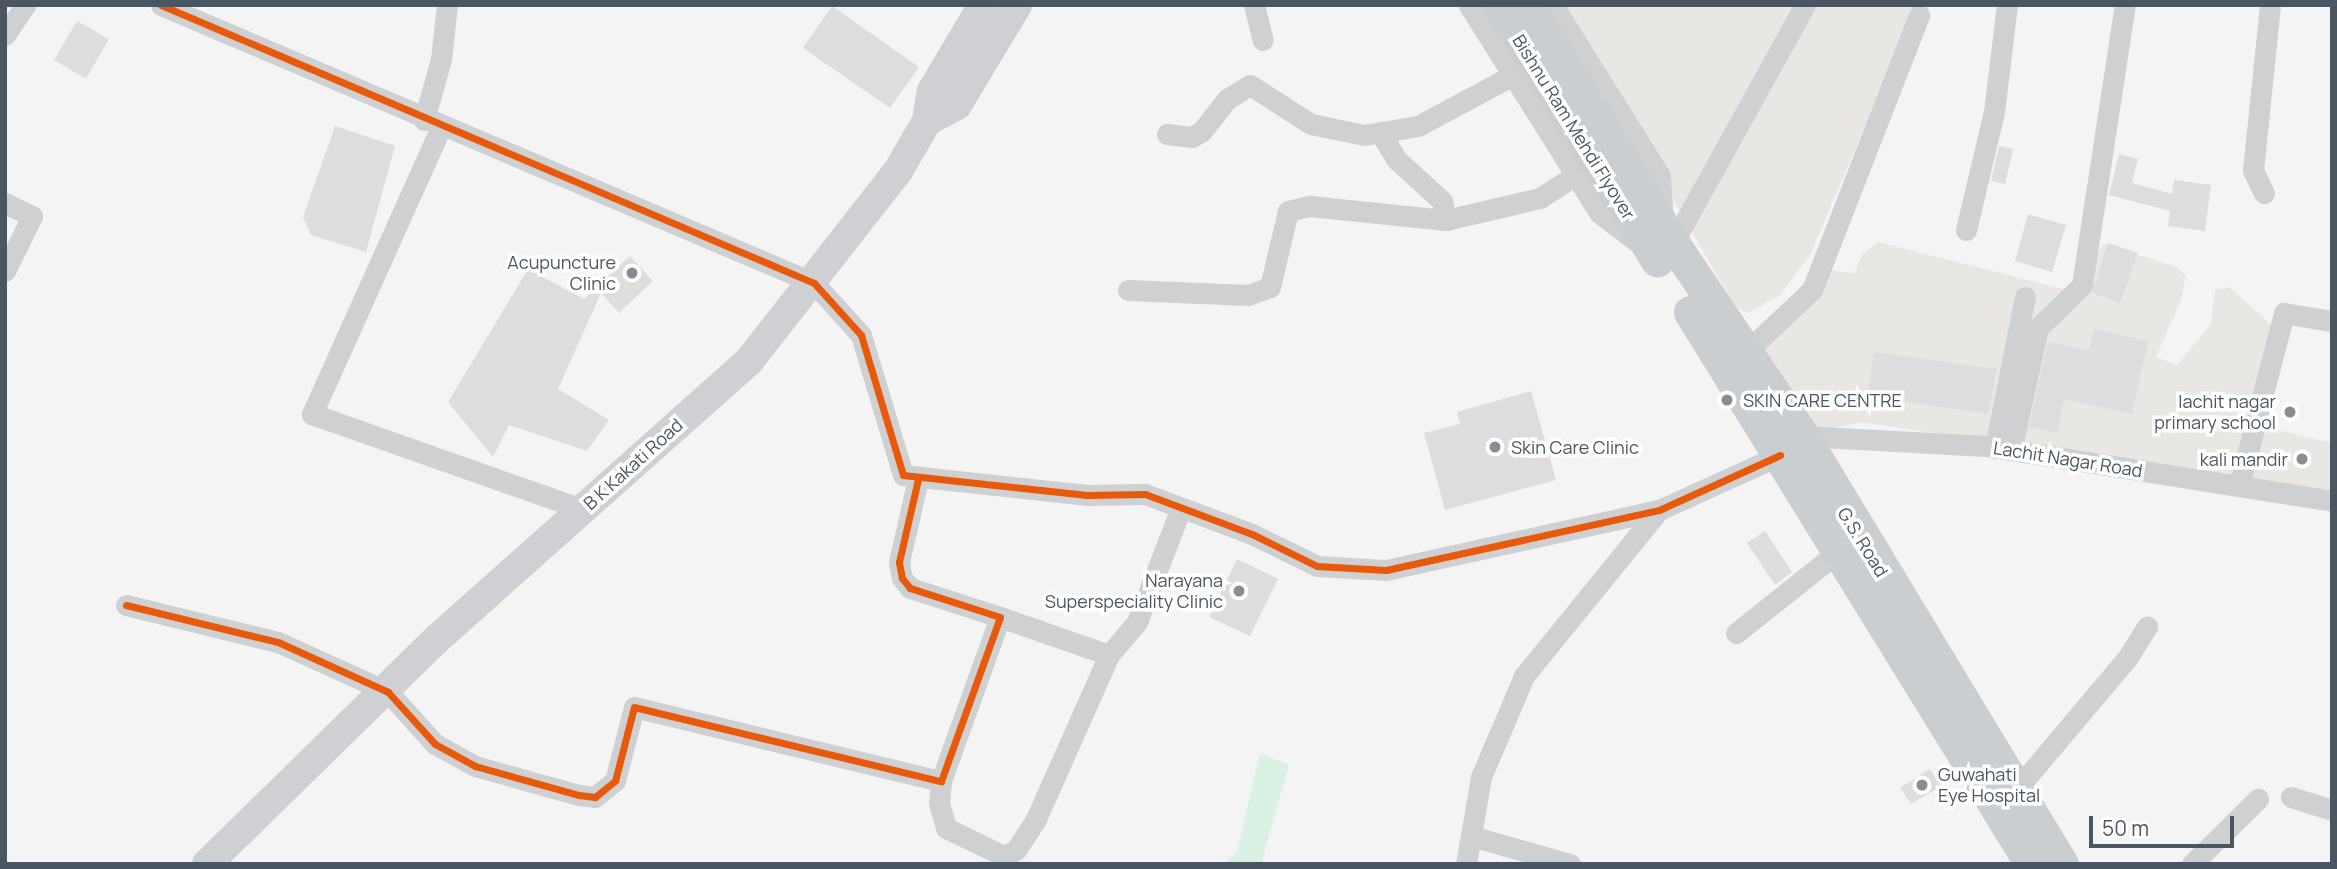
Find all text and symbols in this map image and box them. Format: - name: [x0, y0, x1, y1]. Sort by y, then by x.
- street label: Bishnu Ram Mehdi Flyover: [1508, 31, 1640, 223]
- place label: Acupuncture Clinic: [507, 252, 616, 294]
- marker: Acupuncture Clinic: [622, 263, 642, 283]
- place label: SKIN CARE CENTRE: [1743, 389, 1902, 411]
- marker: SKIN CARE CENTRE: [1717, 390, 1737, 410]
- place label: lachit nagar primary school: [2154, 391, 2276, 434]
- marker: lachit nagar primary school: [2282, 404, 2298, 420]
- street label: B K Kakati Road: [579, 414, 687, 514]
- place label: Skin Care Clinic: [1511, 436, 1639, 458]
- marker: Skin Care Clinic: [1485, 437, 1505, 457]
- street label: Lachit Nagar Road: [1992, 437, 2144, 481]
- place label: kali mandir: [2200, 448, 2288, 470]
- marker: kali mandir: [2294, 451, 2310, 467]
- street label: G.S. Road: [1833, 503, 1893, 581]
- place label: Narayana Superspeciality Clinic: [1045, 570, 1223, 612]
- marker: Narayana Superspeciality Clinic: [1229, 581, 1249, 601]
- place label: Guwahati Eye Hospital: [1938, 764, 2040, 806]
- marker: Guwahati Eye Hospital: [1912, 775, 1932, 795]
- scale bar: [2092, 802, 2237, 846]
- text: 50 m: [2102, 814, 2149, 842]

